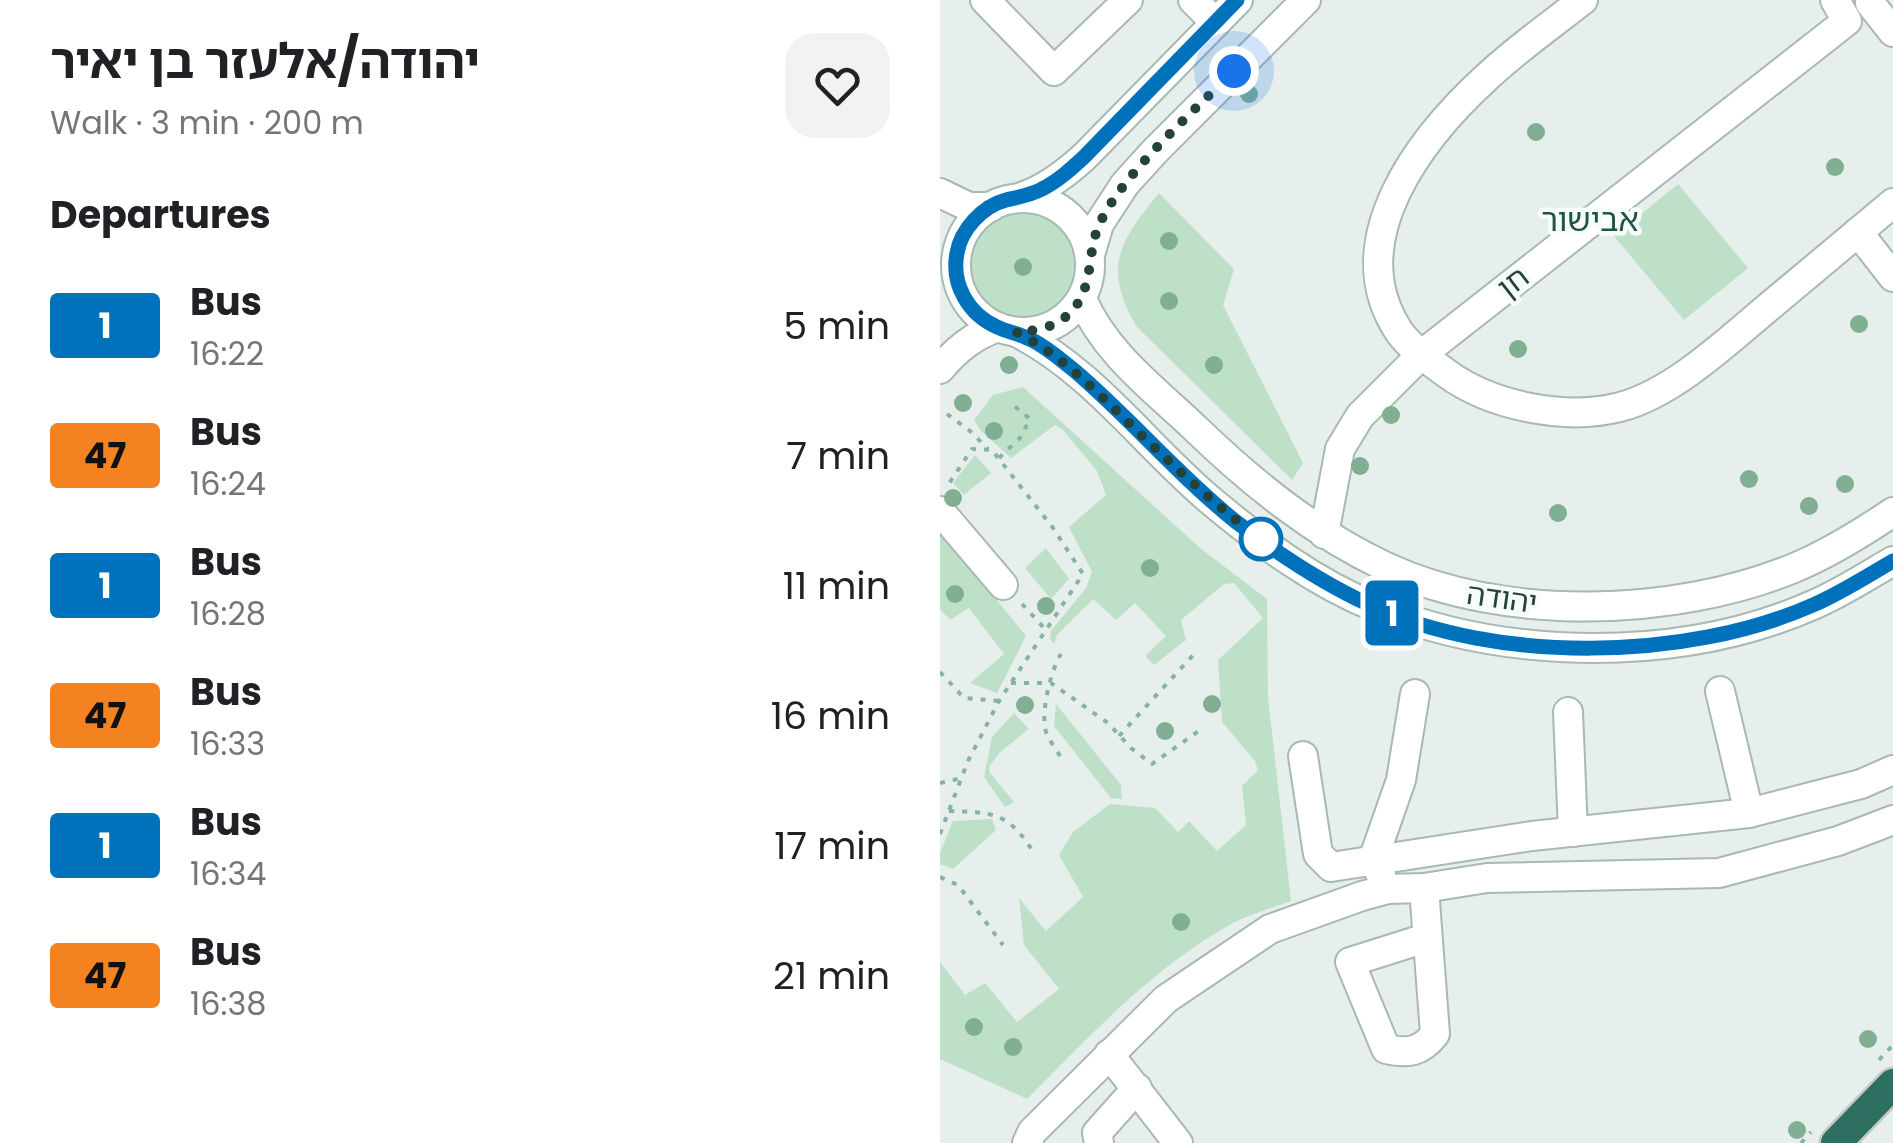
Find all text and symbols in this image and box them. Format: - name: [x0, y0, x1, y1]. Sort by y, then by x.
- text: יהודה/אלעזר בן יאיר: [50, 28, 480, 95]
- button: heart: [785, 33, 890, 138]
- your location: [1209, 46, 1259, 96]
- text: Walk · 3 min · 200 m: [50, 100, 364, 145]
- text: Departures: [50, 188, 271, 241]
- district label: אבישור: [1541, 197, 1639, 242]
- street label: חן: [1488, 256, 1538, 308]
- text: Bus: [190, 275, 262, 328]
- text: 5 min: [783, 299, 890, 352]
- text: 1: [98, 301, 112, 350]
- text: 16:22: [190, 331, 264, 376]
- text: Bus: [190, 405, 262, 458]
- text: 7 min: [786, 429, 890, 482]
- text: 47: [84, 431, 126, 480]
- text: 16:24: [190, 461, 266, 506]
- unlabelled marker: [1240, 518, 1282, 560]
- text: Bus: [190, 535, 262, 588]
- text: 11 min: [783, 559, 890, 612]
- text: 1: [98, 561, 112, 610]
- street label: יהודה: [1464, 572, 1540, 624]
- line badge: 1: [1360, 580, 1424, 646]
- text: 1: [1385, 589, 1399, 638]
- text: 16:28: [190, 591, 266, 636]
- text: Bus: [190, 665, 262, 718]
- text: 16 min: [771, 689, 890, 742]
- text: 47: [84, 691, 126, 740]
- text: 16:33: [190, 721, 265, 766]
- text: Bus: [190, 795, 262, 848]
- text: 17 min: [774, 819, 890, 872]
- text: 1: [98, 821, 112, 870]
- text: 16:34: [190, 851, 266, 896]
- text: Bus: [190, 925, 262, 978]
- text: 21 min: [773, 949, 890, 1002]
- text: 47: [84, 951, 126, 1000]
- text: 16:38: [190, 981, 266, 1026]

